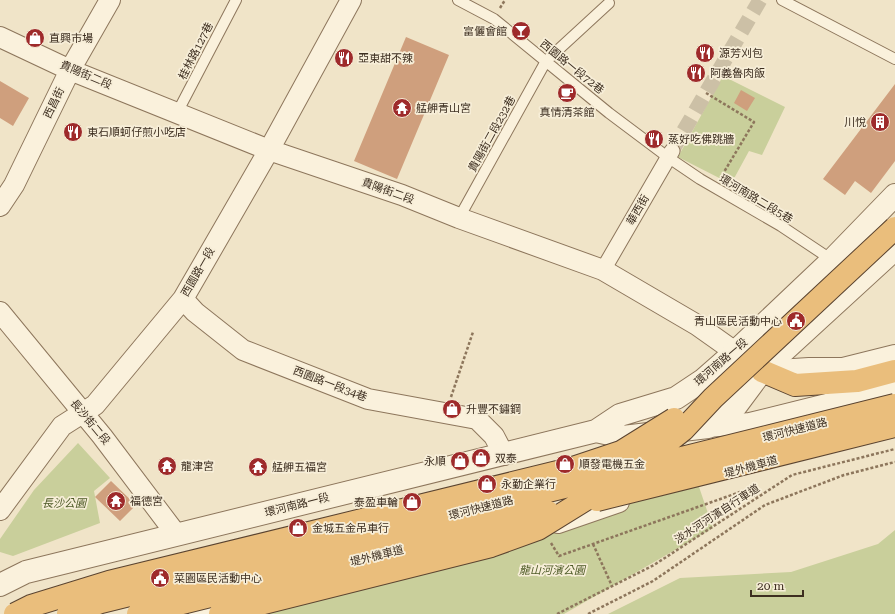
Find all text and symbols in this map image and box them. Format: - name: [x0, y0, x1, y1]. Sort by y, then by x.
- street label: 桂林路127巷: [176, 20, 216, 82]
- bar icon: 富儷會館: [510, 20, 532, 42]
- place label: 富儷會館: [463, 25, 507, 38]
- shop icon: 直興市場: [24, 27, 46, 49]
- place label: 直興市場: [49, 32, 93, 45]
- street label: 西園路一段72巷: [537, 37, 607, 97]
- restaurant icon: 源芳刈包: [694, 42, 716, 64]
- restaurant icon: 亞東甜不辣: [333, 47, 355, 69]
- place label: 源芳刈包: [719, 47, 763, 60]
- place label: 亞東甜不辣: [358, 52, 413, 65]
- street label: 貴陽街二段: [58, 58, 114, 92]
- restaurant icon: 阿義魯肉飯: [685, 62, 707, 84]
- place label: 阿義魯肉飯: [710, 67, 765, 80]
- cafe icon: 真情清茶館: [556, 82, 578, 104]
- street label: 西昌街: [41, 85, 67, 121]
- street label: 貴陽街二段232巷: [466, 94, 518, 174]
- temple icon: 艋舺青山宮: [391, 97, 413, 119]
- place label: 艋舺青山宮: [416, 102, 471, 115]
- place label: 真情清茶館: [540, 106, 595, 119]
- building icon: 川悅: [869, 111, 891, 133]
- place label: 川悅: [844, 116, 866, 129]
- restaurant icon: 東石順蚵仔煎小吃店: [62, 121, 84, 143]
- place label: 東石順蚵仔煎小吃店: [87, 126, 186, 139]
- restaurant icon: 蒸好吃佛跳牆: [643, 128, 665, 150]
- place label: 蒸好吃佛跳牆: [668, 133, 734, 146]
- street label: 環河南路二段5巷: [717, 172, 795, 226]
- street label: 貴陽街二段: [360, 175, 416, 207]
- street label: 華西街: [624, 192, 652, 228]
- street label: 西園路一段: [179, 245, 217, 299]
- public building icon: 青山區民活動中心: [785, 310, 807, 332]
- place label: 青山區民活動中心: [694, 315, 782, 328]
- street label: 環河南路一段: [692, 335, 750, 389]
- street label: 西園路一段34巷: [291, 364, 369, 404]
- street label: 長沙街二段: [67, 397, 113, 447]
- shop icon: 升豐不鏽鋼: [441, 398, 463, 420]
- place label: 升豐不鏽鋼: [466, 403, 521, 416]
- street label: 環河快速道路: [761, 416, 829, 444]
- shop icon: 双泰: [470, 447, 492, 469]
- shop icon: 永順: [449, 450, 471, 472]
- place label: 双泰: [495, 452, 517, 465]
- shop icon: 順發電機五金: [554, 453, 576, 475]
- street label: 堤外機車道: [723, 454, 779, 480]
- temple icon: 龍津宮: [156, 455, 178, 477]
- place label: 永順: [424, 455, 446, 468]
- temple icon: 艋舺五福宮: [247, 456, 269, 478]
- place label: 順發電機五金: [579, 458, 645, 471]
- place label: 龍津宮: [181, 460, 214, 473]
- place label: 艋舺五福宮: [272, 461, 327, 474]
- shop icon: 永勤企業行: [476, 473, 498, 495]
- place label: 永勤企業行: [501, 478, 556, 491]
- street label: 淡水河河濱自行車道: [672, 482, 762, 546]
- temple icon: 福德宮: [105, 490, 127, 512]
- street label: 環河南路一段: [263, 491, 331, 519]
- shop icon: 泰盈車輪: [401, 491, 423, 513]
- street label: 環河快速道路: [447, 494, 515, 522]
- place label: 福德宮: [130, 495, 163, 508]
- place label: 泰盈車輪: [354, 496, 398, 509]
- park label: 長沙公園: [42, 497, 88, 510]
- shop icon: 金城五金吊車行: [287, 517, 309, 539]
- place label: 金城五金吊車行: [312, 522, 389, 535]
- street label: 堤外機車道: [349, 543, 405, 569]
- park label: 龍山河濱公園: [519, 564, 587, 577]
- public building icon: 菜園區民活動中心: [149, 567, 171, 589]
- place label: 菜園區民活動中心: [174, 572, 262, 585]
- scale bar: [751, 572, 803, 598]
- text: 20 m: [757, 579, 784, 593]

